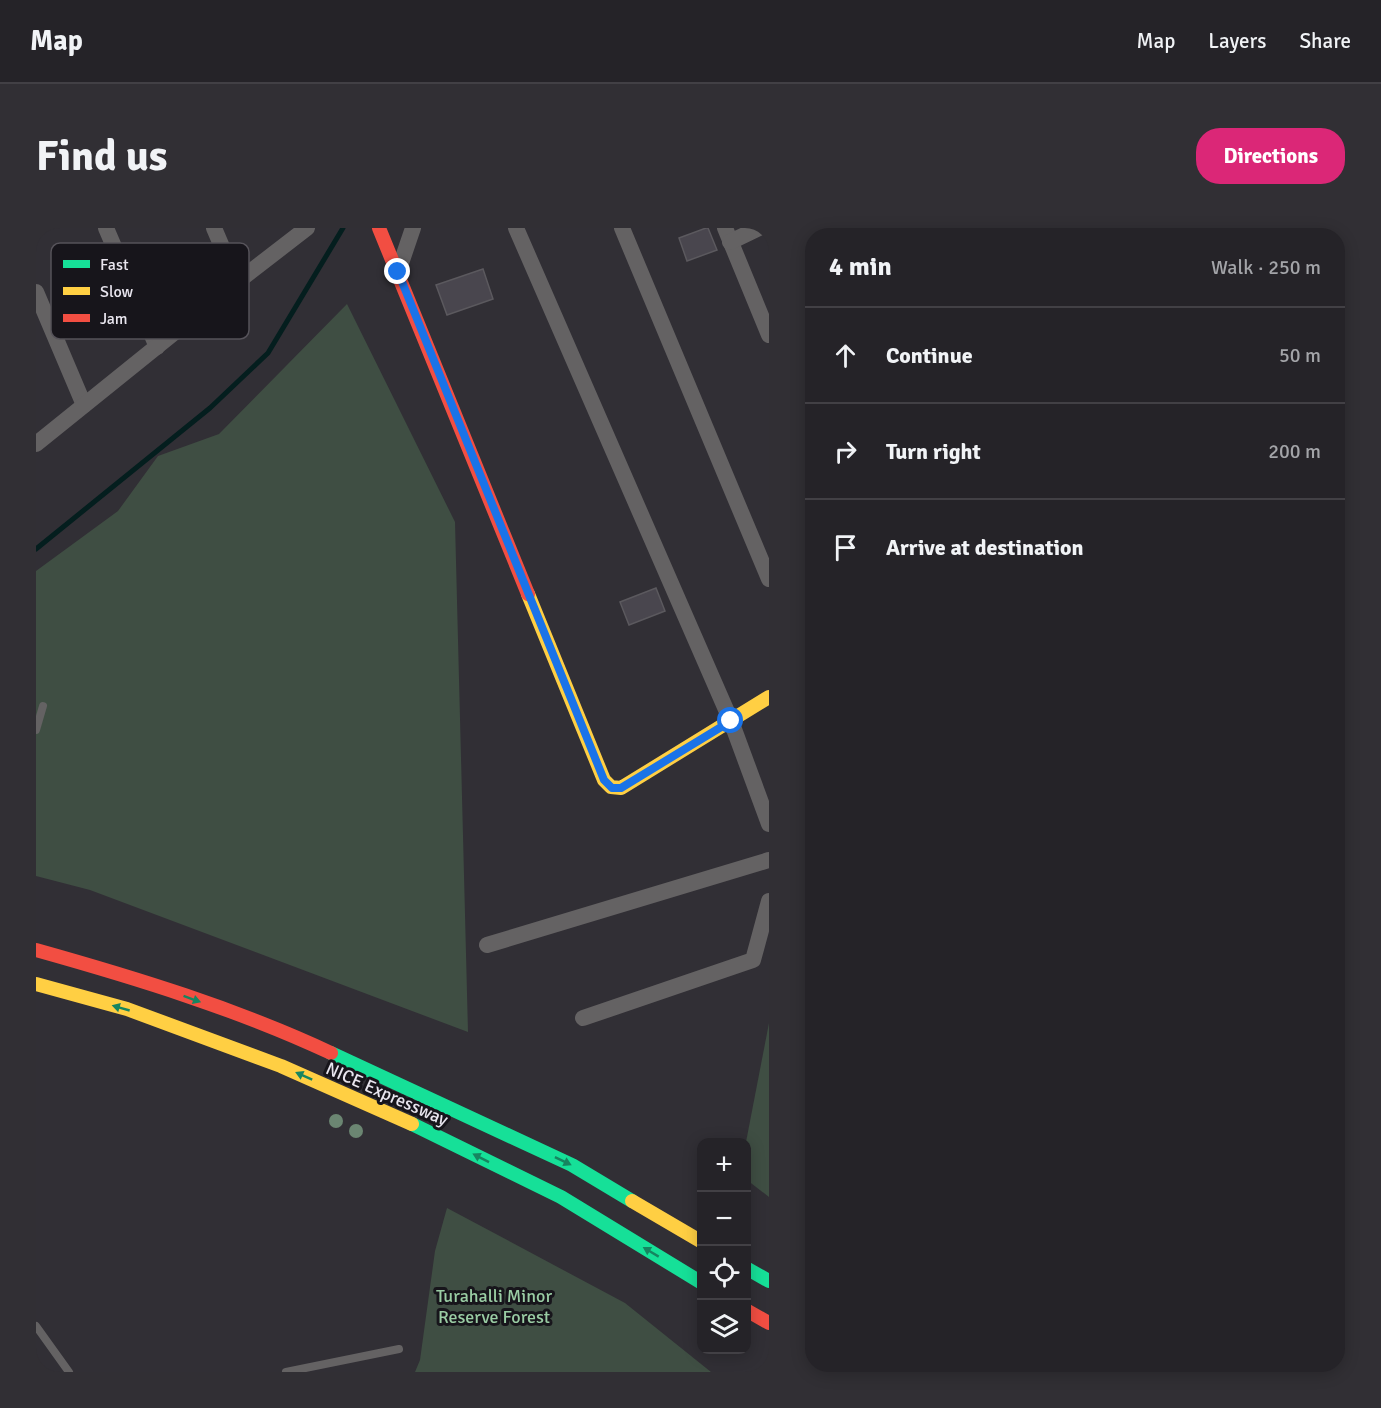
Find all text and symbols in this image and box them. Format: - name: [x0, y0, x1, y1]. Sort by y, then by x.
- text: Map: [30, 24, 83, 58]
- text: Map: [1137, 28, 1175, 54]
- text: Layers: [1208, 28, 1266, 54]
- text: Share: [1299, 28, 1351, 54]
- button: Directions: [1196, 128, 1345, 184]
- text: Find us: [36, 131, 167, 182]
- legend: [51, 243, 249, 339]
- text: 4 min: [829, 251, 892, 283]
- text: Fast: [100, 255, 129, 275]
- text: Walk · 250 m: [1211, 255, 1321, 280]
- route end: [384, 258, 410, 284]
- text: Slow: [100, 282, 134, 302]
- text: Jam: [100, 309, 128, 329]
- icon: ahead: [829, 339, 862, 372]
- text: Continue: [886, 342, 973, 369]
- text: 50 m: [1279, 343, 1321, 368]
- icon: right: [829, 435, 862, 468]
- text: Turn right: [886, 438, 981, 465]
- text: 200 m: [1268, 439, 1321, 464]
- icon: arrive: [829, 531, 862, 564]
- text: Arrive at destination: [886, 534, 1083, 561]
- route start: [717, 707, 743, 733]
- one-way arrow: [183, 995, 201, 1004]
- one-way arrow: [112, 1003, 130, 1012]
- street label: NICE Expressway: [322, 1057, 452, 1131]
- one-way arrow: [295, 1071, 313, 1081]
- map controls: [697, 1138, 751, 1354]
- button: +: [697, 1138, 751, 1192]
- one-way arrow: [472, 1153, 490, 1163]
- one-way arrow: [554, 1157, 571, 1166]
- button: −: [697, 1192, 751, 1246]
- button: locate: [697, 1246, 751, 1300]
- one-way arrow: [643, 1247, 659, 1258]
- park label: Turahalli Minor Reserve Forest: [436, 1285, 552, 1328]
- button: layers: [697, 1300, 751, 1354]

